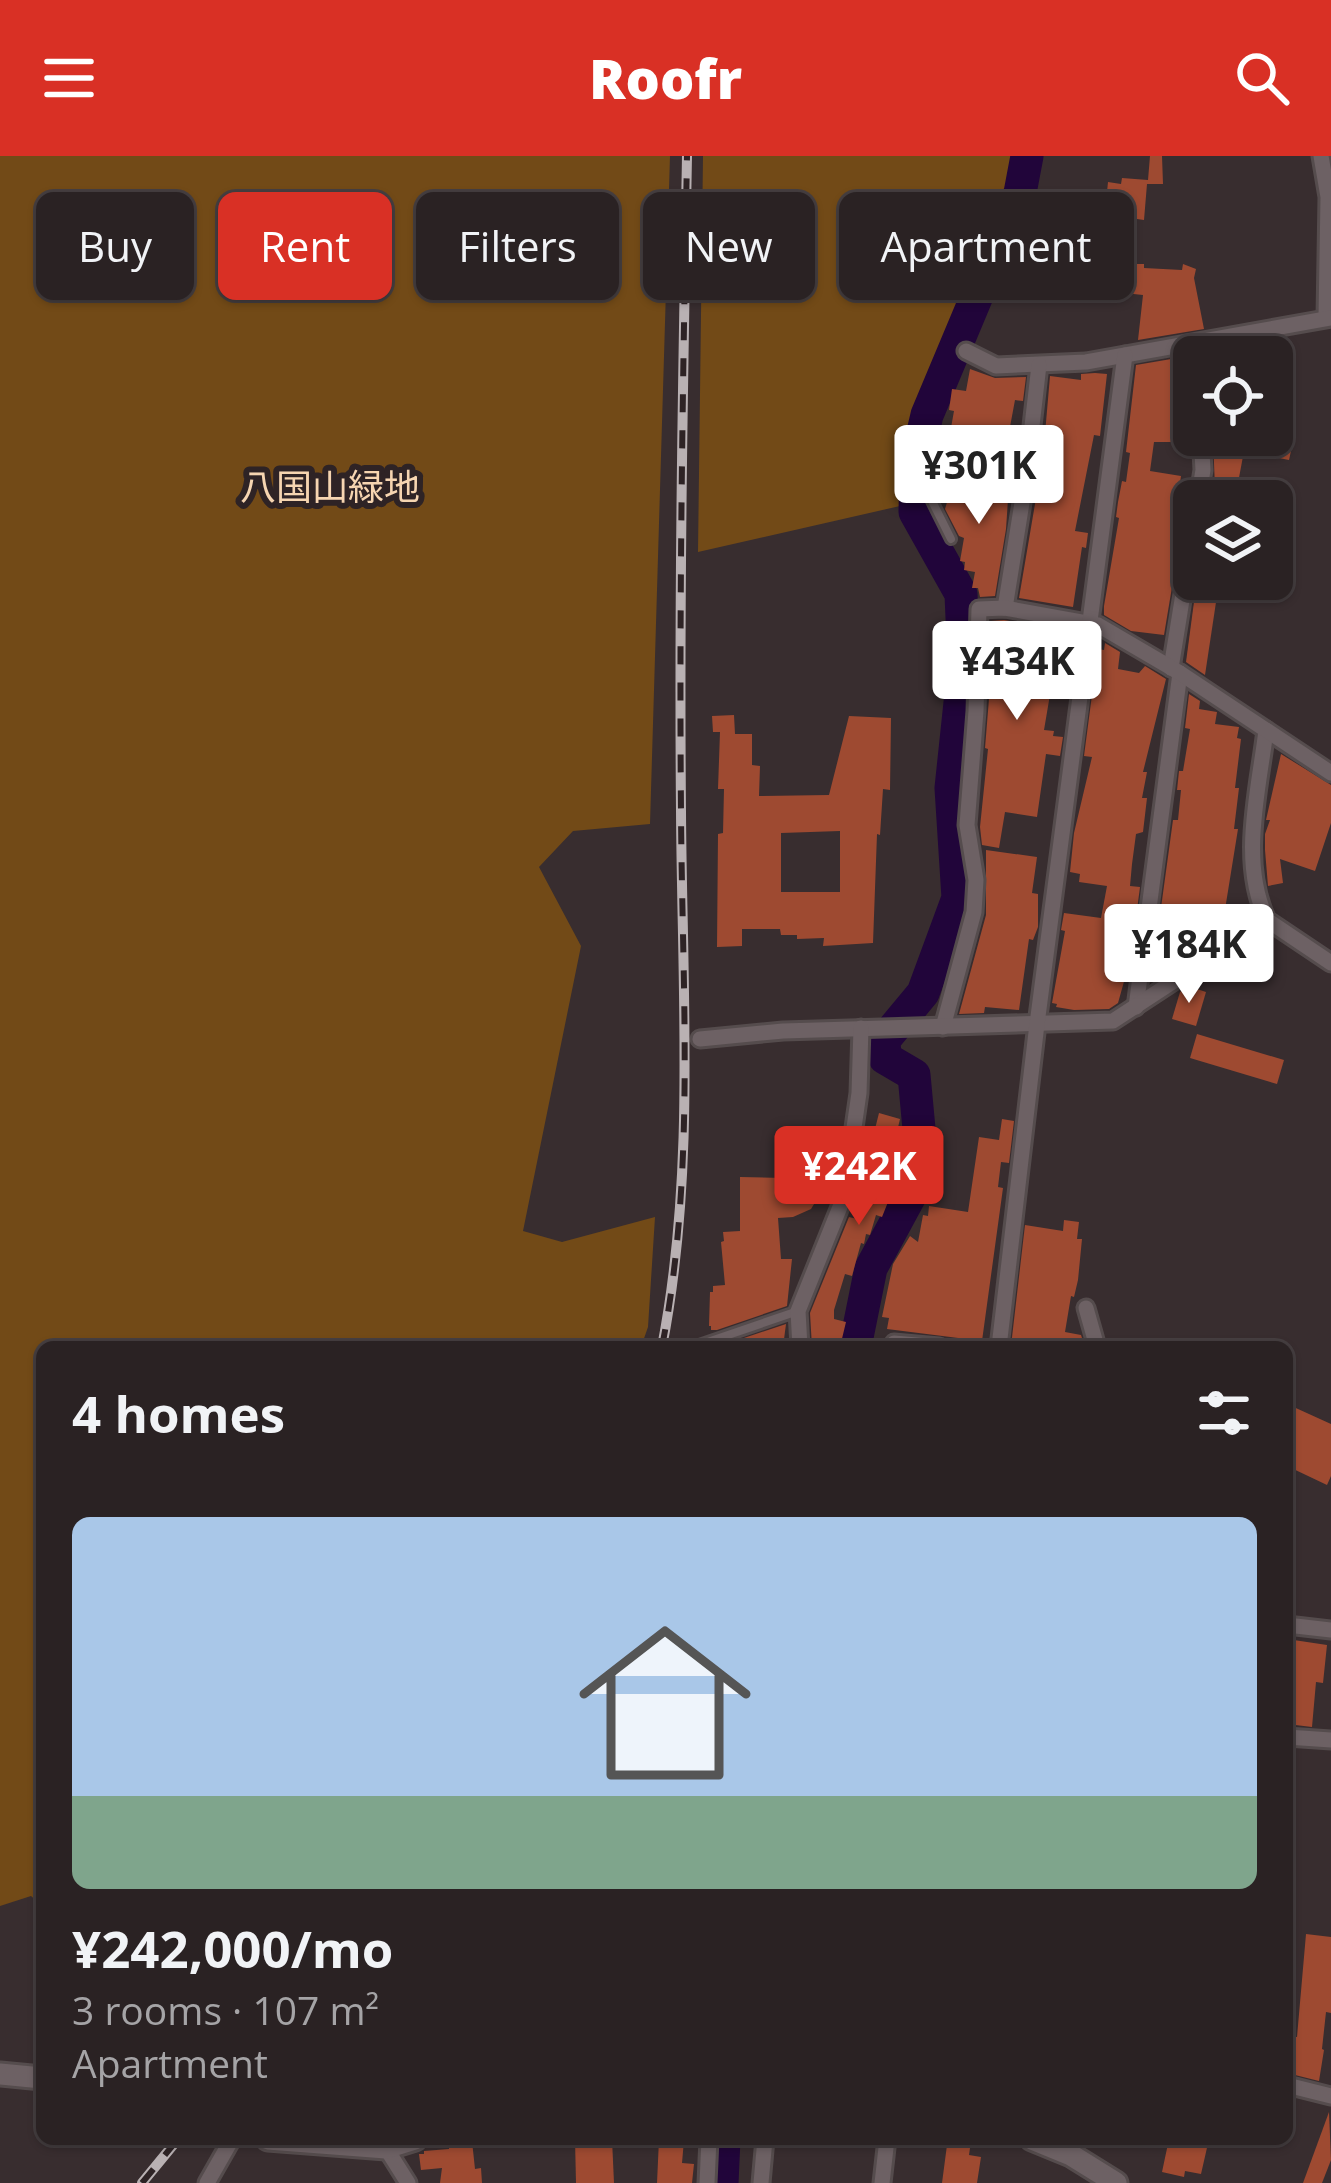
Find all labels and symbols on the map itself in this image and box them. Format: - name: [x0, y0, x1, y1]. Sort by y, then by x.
- pin: ¥301K: [895, 425, 1063, 527]
- park label: 八国山緑地: [240, 462, 420, 511]
- pin: ¥434K: [933, 621, 1101, 723]
- pin: ¥184K: [1105, 904, 1273, 1006]
- pin: ¥242K: [775, 1126, 943, 1228]

